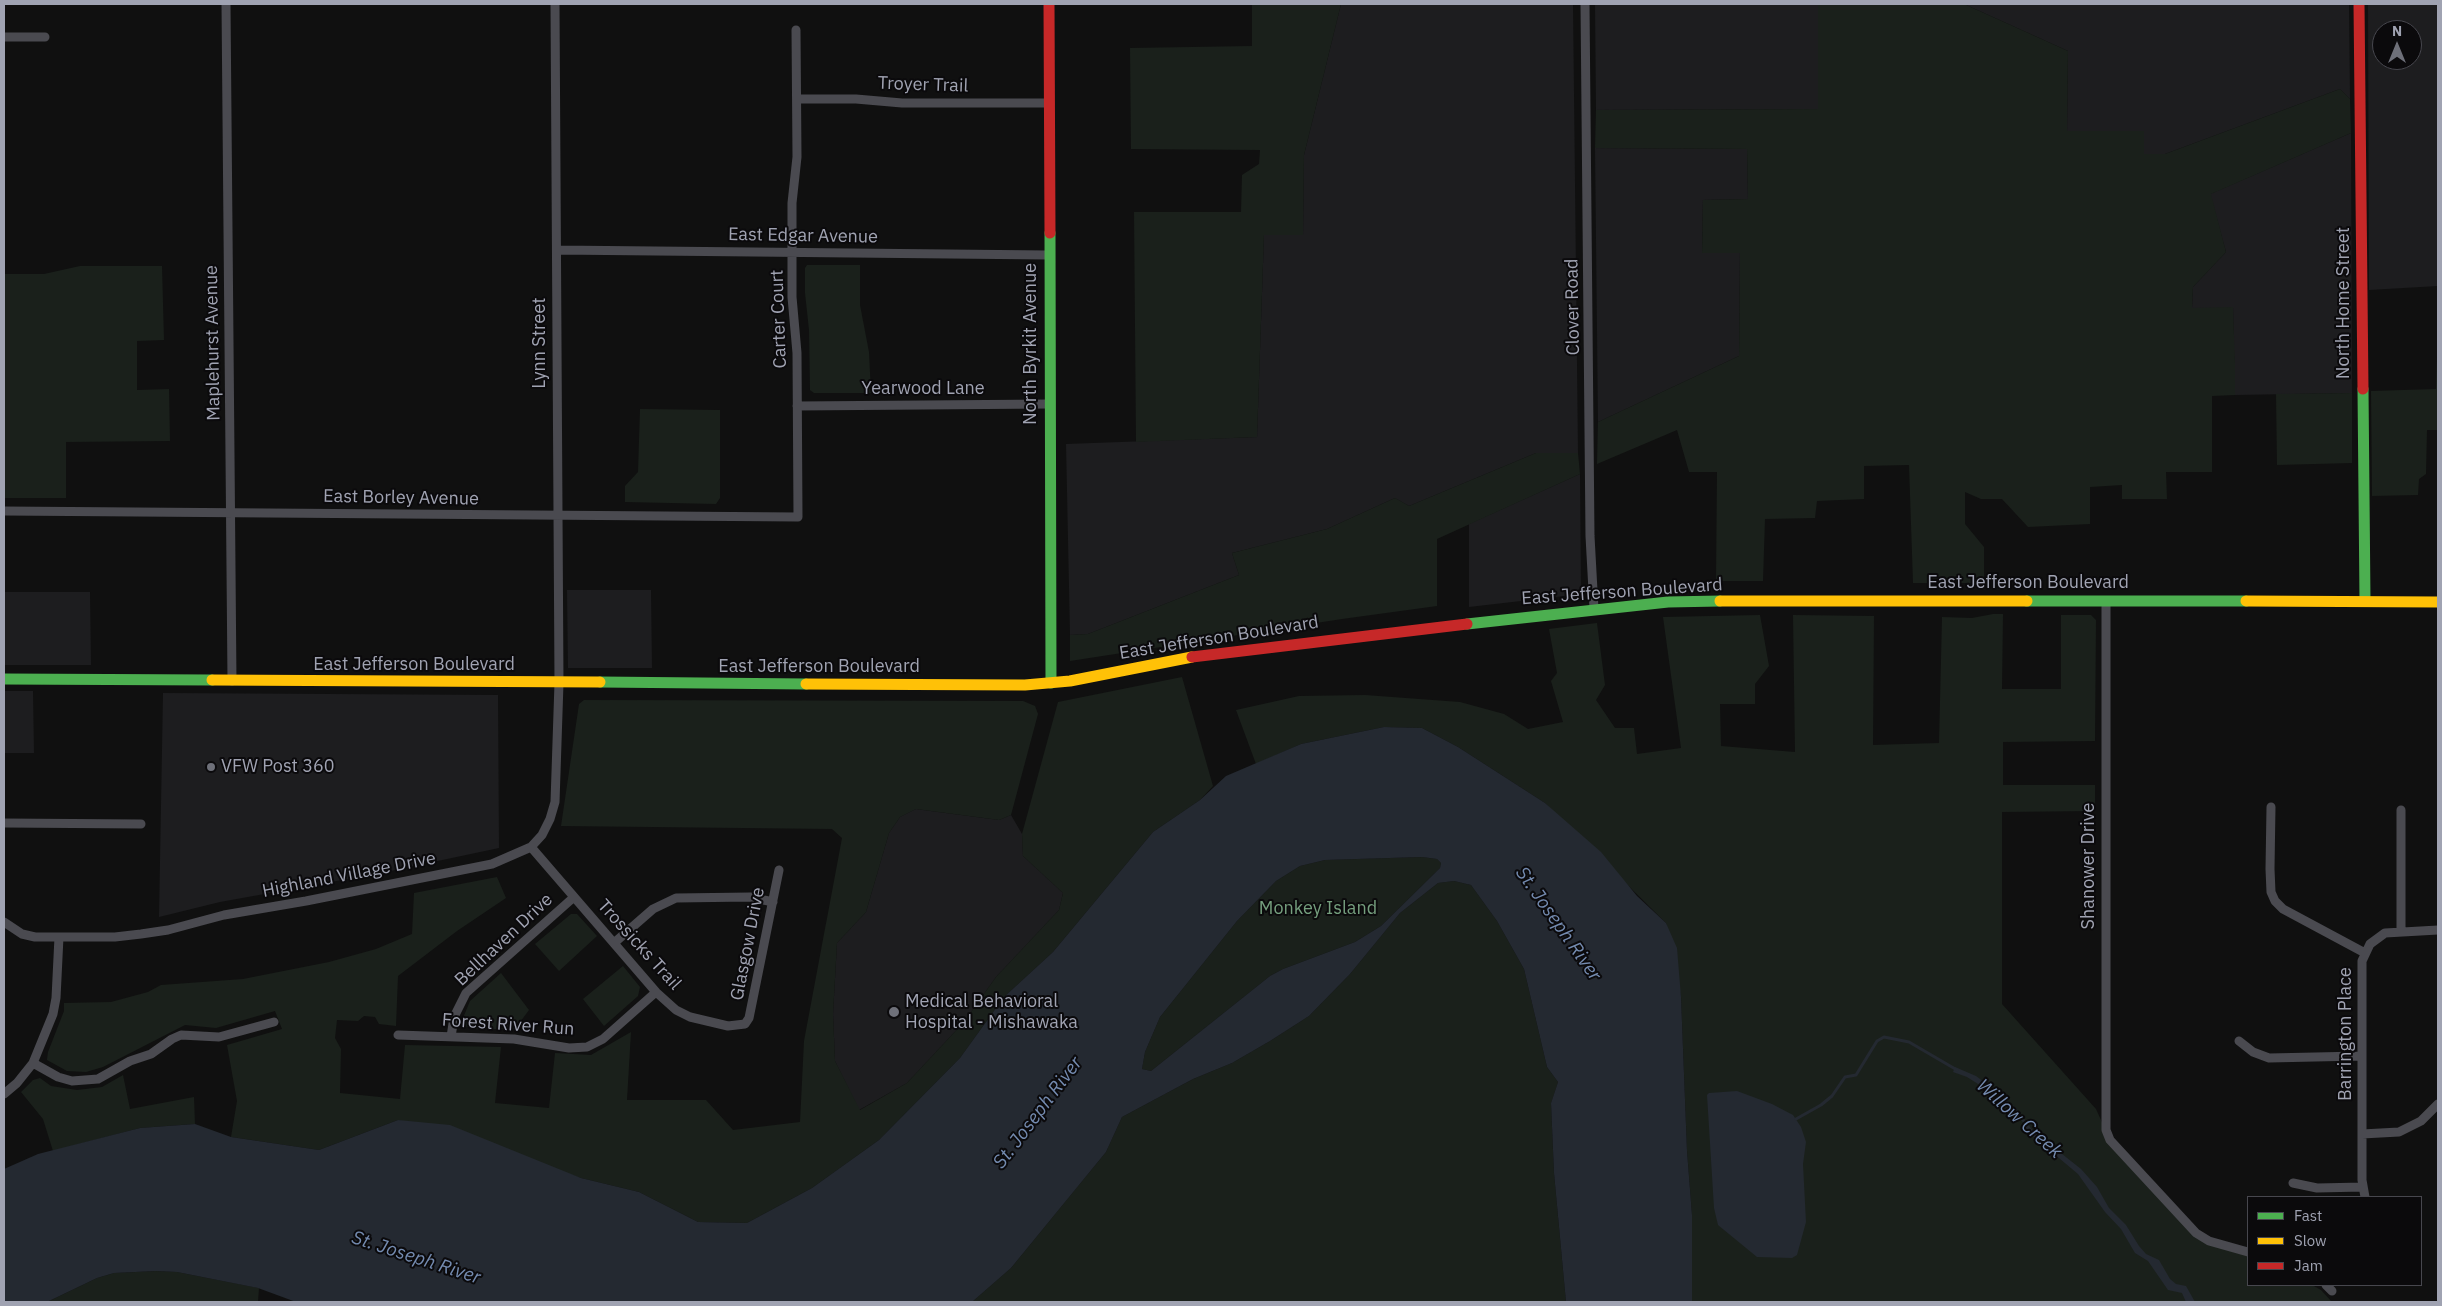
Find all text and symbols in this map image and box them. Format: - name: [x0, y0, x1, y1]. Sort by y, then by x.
- north arrow: [2372, 20, 2422, 70]
- text: N: [2392, 22, 2402, 40]
- street label: Troyer Trail: [877, 73, 969, 97]
- street label: East Edgar Avenue: [728, 224, 878, 248]
- street label: North Home Street: [2333, 227, 2355, 379]
- street label: Clover Road: [1561, 258, 1585, 356]
- street label: North Byrkit Avenue: [1020, 263, 1042, 425]
- street label: Maplehurst Avenue: [201, 265, 225, 421]
- street label: Carter Court: [766, 269, 792, 369]
- street label: Lynn Street: [529, 297, 551, 389]
- street label: Yearwood Lane: [861, 378, 985, 400]
- street label: East Borley Avenue: [323, 486, 479, 510]
- street label: East Jefferson Boulevard: [1927, 572, 2129, 594]
- street label: East Jefferson Boulevard: [1521, 574, 1723, 610]
- street label: East Jefferson Boulevard: [1118, 612, 1320, 664]
- street label: East Jefferson Boulevard: [313, 654, 515, 676]
- street label: East Jefferson Boulevard: [718, 656, 920, 678]
- place label: VFW Post 360: [221, 756, 335, 778]
- marker: VFW Post 360: [205, 761, 217, 773]
- street label: Shanower Drive: [2078, 803, 2100, 929]
- street label: Highland Village Drive: [260, 848, 438, 902]
- water label: St. Joseph River: [1510, 863, 1606, 985]
- street label: Glasgow Drive: [726, 886, 770, 1002]
- street label: Bellhaven Drive: [451, 889, 557, 991]
- street label: Trossicks Trail: [593, 895, 685, 995]
- park label: Monkey Island: [1259, 898, 1377, 920]
- street label: Barrington Place: [2335, 967, 2357, 1101]
- place label: Medical Behavioral Hospital - Mishawaka: [905, 991, 1078, 1034]
- marker: Medical Behavioral Hospital - Mishawaka: [887, 1005, 901, 1019]
- street label: Forest River Run: [441, 1010, 575, 1040]
- water label: St. Joseph River: [989, 1053, 1087, 1173]
- water label: Willow Creek: [1971, 1075, 2067, 1163]
- legend: [2247, 1196, 2422, 1286]
- text: Fast: [2294, 1206, 2322, 1225]
- water label: St. Joseph River: [349, 1226, 483, 1290]
- text: Slow: [2294, 1231, 2327, 1250]
- text: Jam: [2294, 1256, 2323, 1275]

